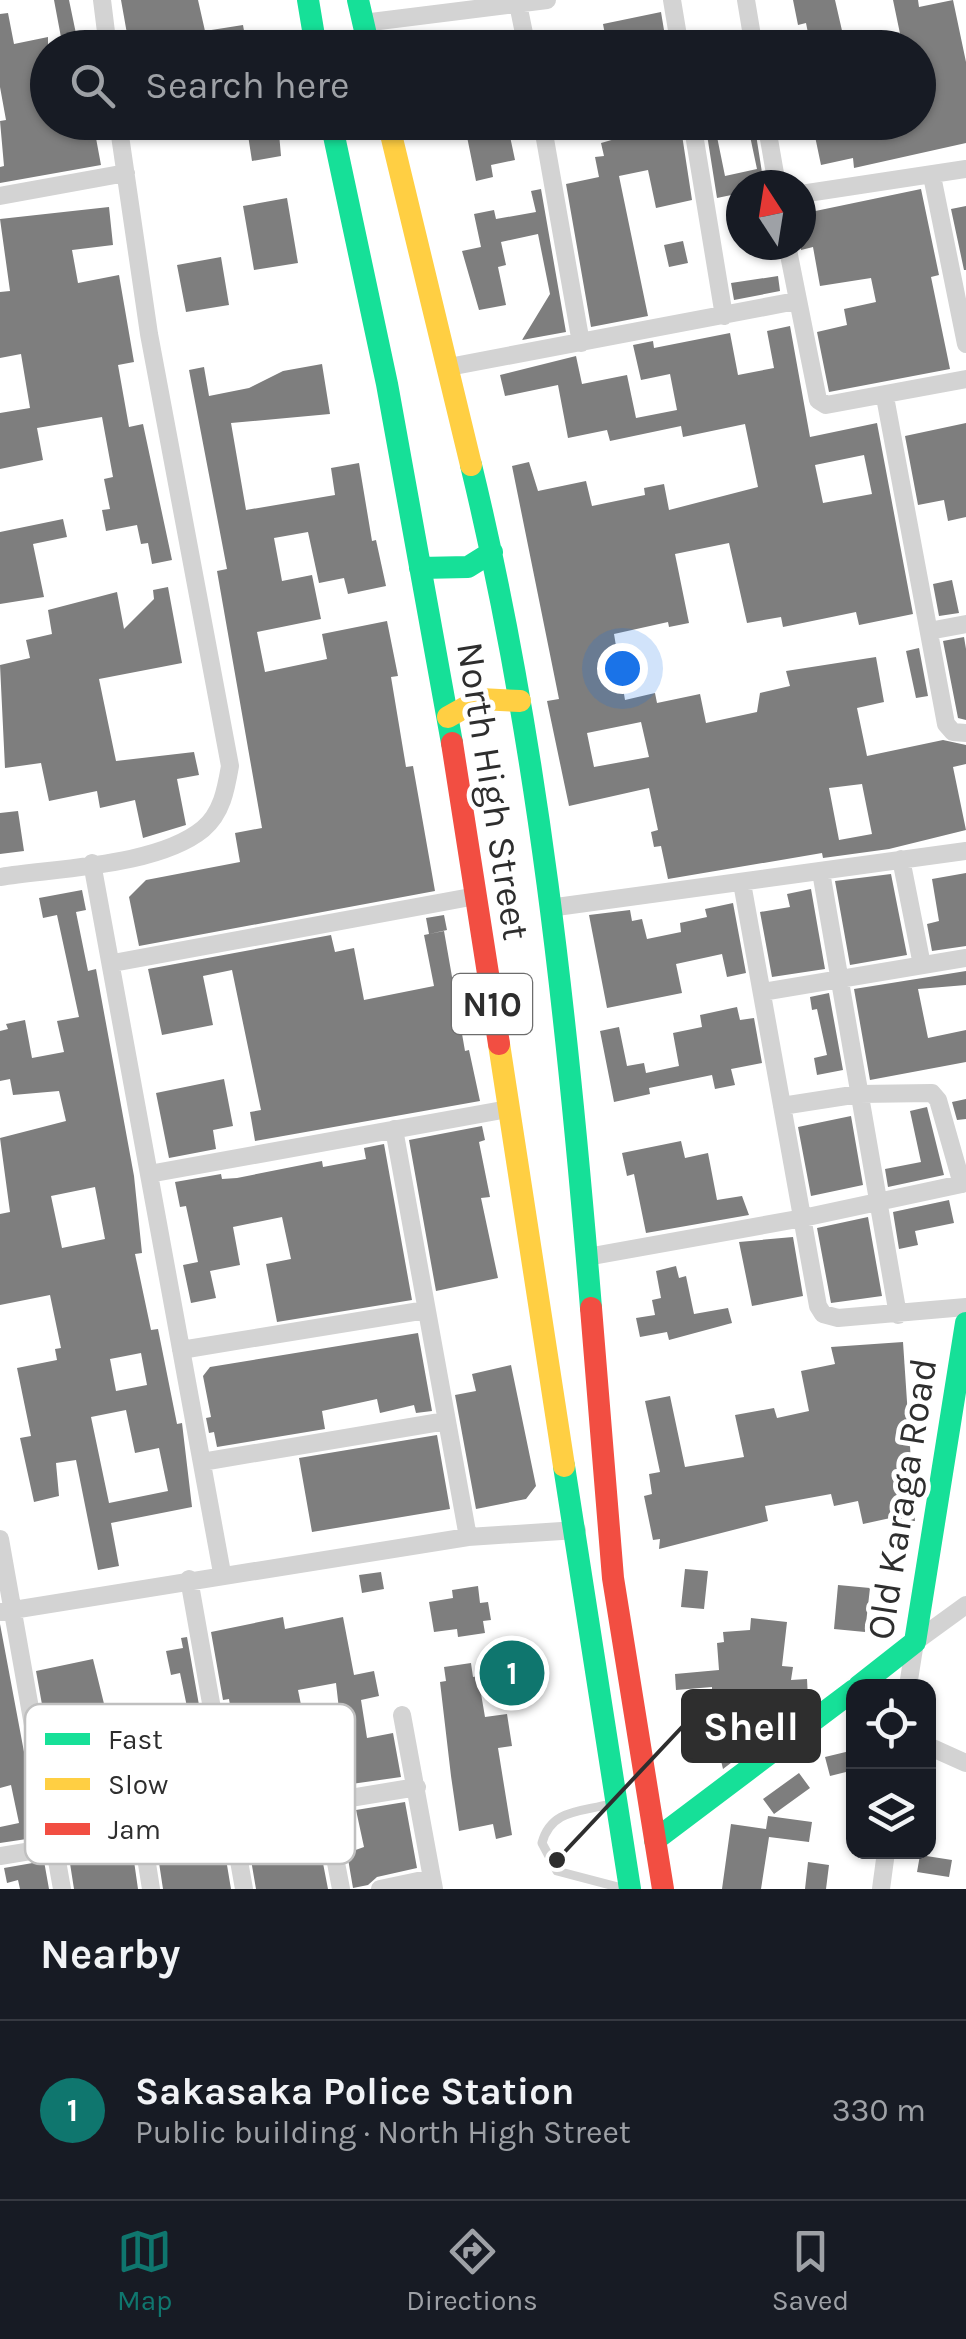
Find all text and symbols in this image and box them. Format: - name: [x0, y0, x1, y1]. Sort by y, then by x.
- search box: [30, 30, 936, 140]
- icon: search: [65, 58, 120, 113]
- text: Search here: [145, 63, 349, 108]
- north arrow: [726, 170, 816, 260]
- street label: North High Street: [447, 639, 539, 943]
- your location: [597, 643, 648, 694]
- road number: N10: [452, 974, 532, 1034]
- street label: Old Karaga Road: [858, 1355, 946, 1643]
- pin: 1: [480, 1636, 544, 1710]
- map controls: [846, 1679, 936, 1859]
- button: locate: [846, 1679, 936, 1769]
- callout: Shell: [683, 1691, 819, 1761]
- text: Shell: [703, 1703, 799, 1750]
- legend: [25, 1704, 355, 1864]
- text: Fast: [108, 1723, 163, 1756]
- text: Slow: [108, 1768, 168, 1801]
- button: layers: [846, 1769, 936, 1859]
- text: Jam: [108, 1813, 161, 1846]
- text: Nearby: [40, 1929, 180, 1979]
- text: Sakasaka Police Station: [135, 2069, 574, 2114]
- text: 1: [67, 2092, 78, 2129]
- text: 330 m: [832, 2092, 926, 2129]
- text: Public building · North High Street: [135, 2114, 631, 2151]
- tab: Map: [117, 2224, 172, 2317]
- tab: Directions: [406, 2224, 538, 2317]
- tab: Saved: [772, 2224, 849, 2317]

